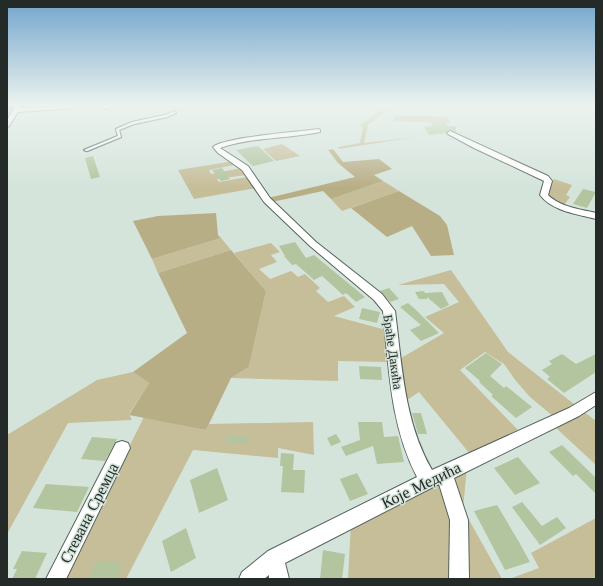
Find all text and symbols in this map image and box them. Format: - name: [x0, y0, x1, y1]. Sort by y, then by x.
- street label: Браће Дакића: [380, 314, 406, 391]
- street label: Које Медића: [379, 458, 464, 512]
- street label: Стевана Сремца: [56, 460, 122, 566]

